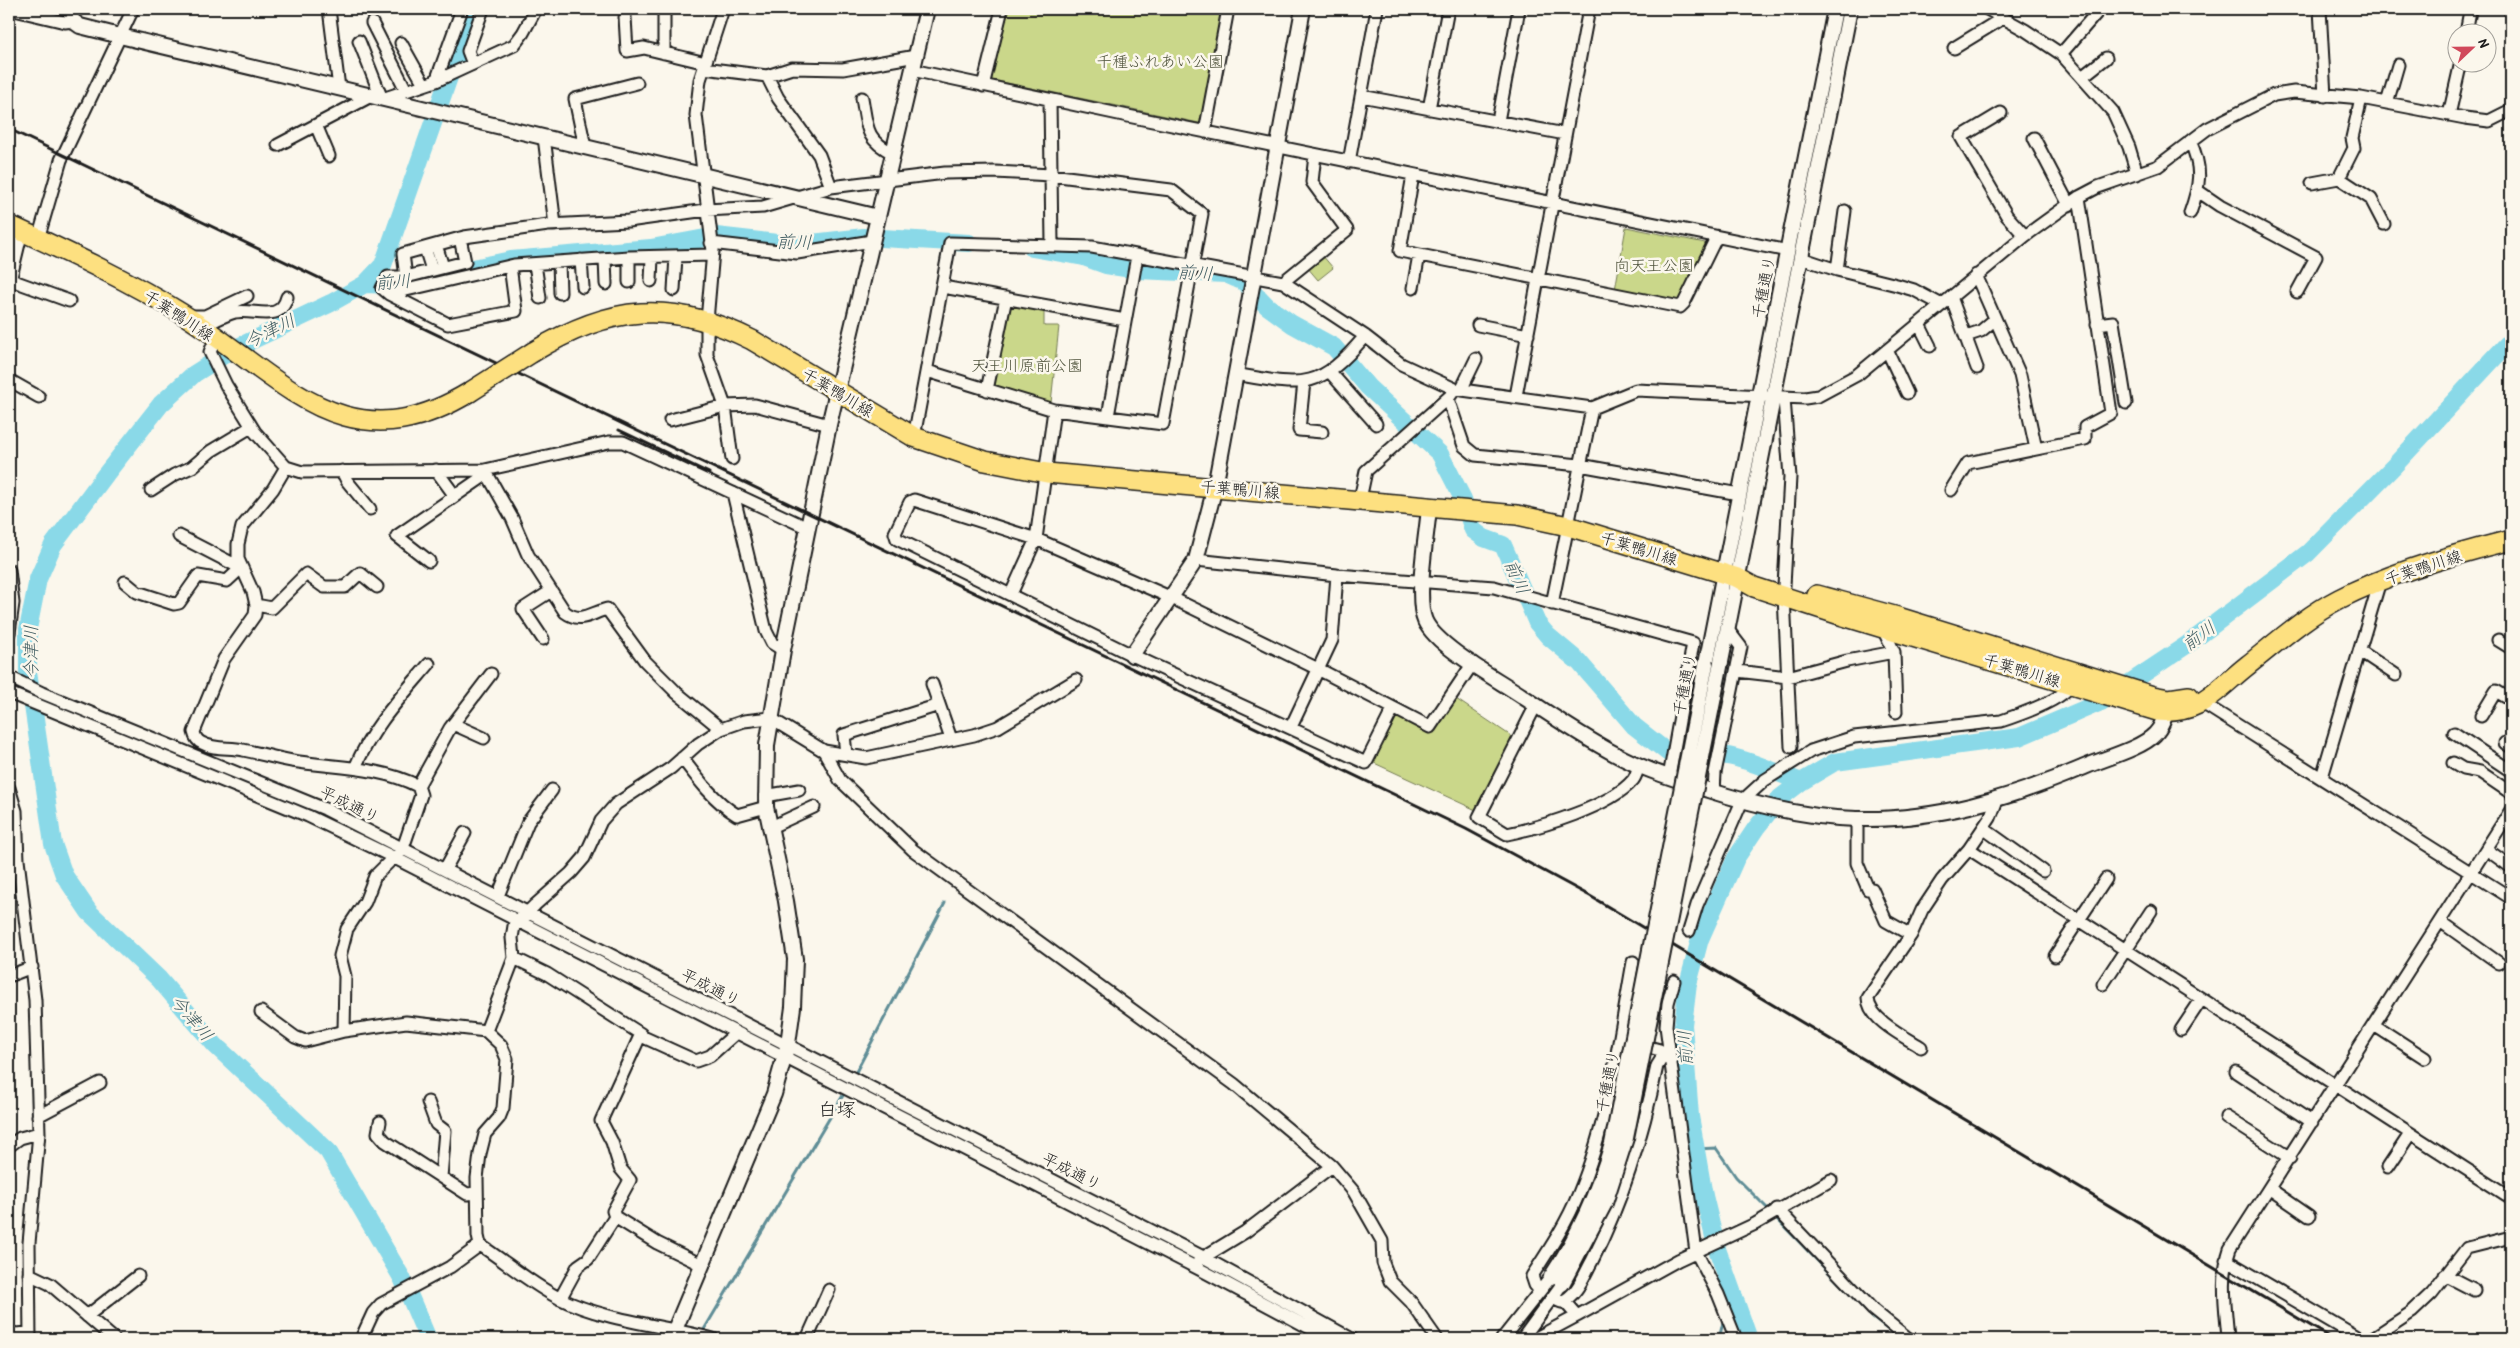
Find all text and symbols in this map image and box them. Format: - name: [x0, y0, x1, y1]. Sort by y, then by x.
- north arrow: [2448, 22, 2498, 72]
- text: N: [2474, 36, 2495, 50]
- park label: 千種ふれあい公園: [1096, 50, 1224, 72]
- water label: 前川: [776, 229, 812, 254]
- street label: 千種通り: [1746, 253, 1780, 321]
- park label: 向天王公園: [1614, 254, 1694, 276]
- water label: 前川: [1176, 259, 1214, 286]
- water label: 前川: [374, 267, 412, 296]
- street label: 千葉鴨川線: [139, 284, 219, 346]
- water label: 今津川: [240, 307, 300, 354]
- park label: 天王川原前公園: [971, 354, 1083, 376]
- street label: 千葉鴨川線: [798, 362, 878, 422]
- street label: 千葉鴨川線: [1199, 475, 1281, 503]
- street label: 千葉鴨川線: [1598, 526, 1680, 570]
- street label: 千葉鴨川線: [2382, 544, 2464, 590]
- water label: 前川: [1499, 555, 1536, 598]
- water label: 前川: [2177, 615, 2221, 656]
- water label: 今津川: [18, 625, 43, 679]
- street label: 千葉鴨川線: [1981, 648, 2063, 692]
- street label: 千種通り: [1667, 650, 1701, 718]
- street label: 平成通り: [316, 780, 384, 828]
- street label: 平成通り: [677, 963, 745, 1011]
- water label: 今津川: [165, 989, 219, 1046]
- water label: 前川: [1671, 1029, 1698, 1067]
- street label: 千種通り: [1590, 1047, 1624, 1115]
- district label: 白塚: [818, 1096, 856, 1122]
- street label: 平成通り: [1038, 1147, 1106, 1195]

